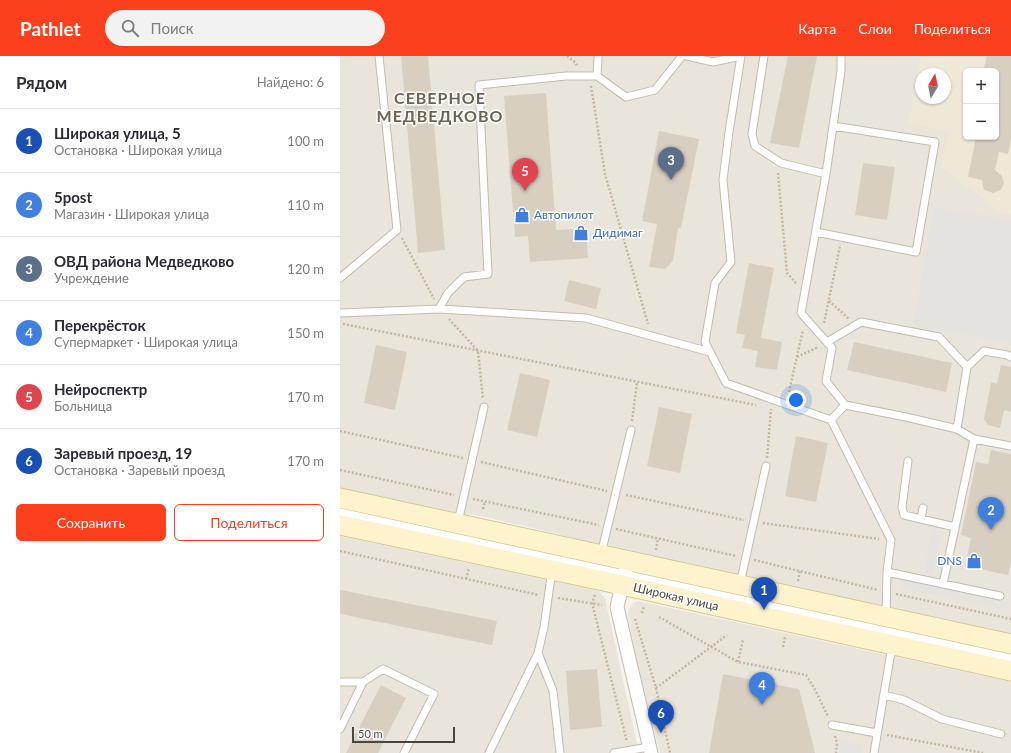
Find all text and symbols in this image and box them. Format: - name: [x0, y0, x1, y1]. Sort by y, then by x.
- search box: [105, 10, 385, 46]
- text: Pathlet: [20, 17, 81, 40]
- icon: search: [119, 17, 141, 39]
- text: Поиск: [151, 19, 193, 37]
- text: Карта: [798, 20, 836, 37]
- text: Слои: [858, 20, 892, 37]
- text: Поделиться: [914, 20, 991, 37]
- north arrow: [915, 68, 951, 104]
- map controls: [963, 68, 999, 140]
- button: +: [963, 68, 999, 104]
- text: Рядом: [16, 72, 67, 93]
- text: Найдено: 6: [257, 74, 324, 90]
- district label: СЕВЕРНОЕ МЕДВЕДКОВО: [377, 88, 503, 125]
- button: −: [963, 104, 999, 140]
- text: Широкая улица, 5: [54, 124, 181, 142]
- text: 1: [25, 133, 33, 149]
- text: 100 m: [287, 133, 324, 149]
- text: Остановка · Широкая улица: [54, 142, 222, 158]
- pin: 3: [658, 147, 684, 180]
- pin: 5: [512, 158, 538, 191]
- text: 5post: [54, 188, 92, 206]
- text: 2: [25, 197, 33, 213]
- text: 110 m: [287, 197, 324, 213]
- text: Магазин · Широкая улица: [54, 206, 209, 222]
- shop icon: Автопилот: [513, 206, 531, 224]
- place label: Автопилот: [534, 207, 594, 222]
- shop icon: Дидимаг: [572, 224, 590, 242]
- place label: Дидимаг: [593, 225, 643, 240]
- text: ОВД района Медведково: [54, 252, 234, 270]
- text: 3: [25, 261, 33, 277]
- text: 120 m: [287, 261, 324, 277]
- text: Учреждение: [54, 270, 129, 286]
- text: Перекрёсток: [54, 316, 146, 334]
- text: 4: [25, 325, 33, 341]
- text: 150 m: [287, 325, 324, 341]
- text: Супермаркет · Широкая улица: [54, 334, 238, 350]
- text: Нейроcпектр: [54, 380, 147, 398]
- text: 5: [25, 389, 33, 405]
- text: 170 m: [287, 389, 324, 405]
- your location: [786, 390, 806, 410]
- text: Больница: [54, 398, 112, 414]
- text: Заревый проезд, 19: [54, 444, 192, 462]
- text: 6: [25, 453, 33, 469]
- text: 170 m: [287, 453, 324, 469]
- text: Остановка · Заревый проезд: [54, 462, 225, 478]
- pin: 2: [978, 497, 1004, 530]
- button: Сохранить: [16, 504, 166, 541]
- button: Поделиться: [174, 504, 324, 541]
- shop icon: DNS: [965, 552, 983, 570]
- place label: DNS: [937, 553, 962, 568]
- pin: 1: [751, 577, 777, 610]
- street label: Широкая улица: [632, 579, 720, 614]
- pin: 4: [749, 672, 775, 705]
- pin: 6: [648, 700, 674, 733]
- scale bar: [352, 725, 455, 744]
- text: 50 m: [358, 727, 383, 740]

